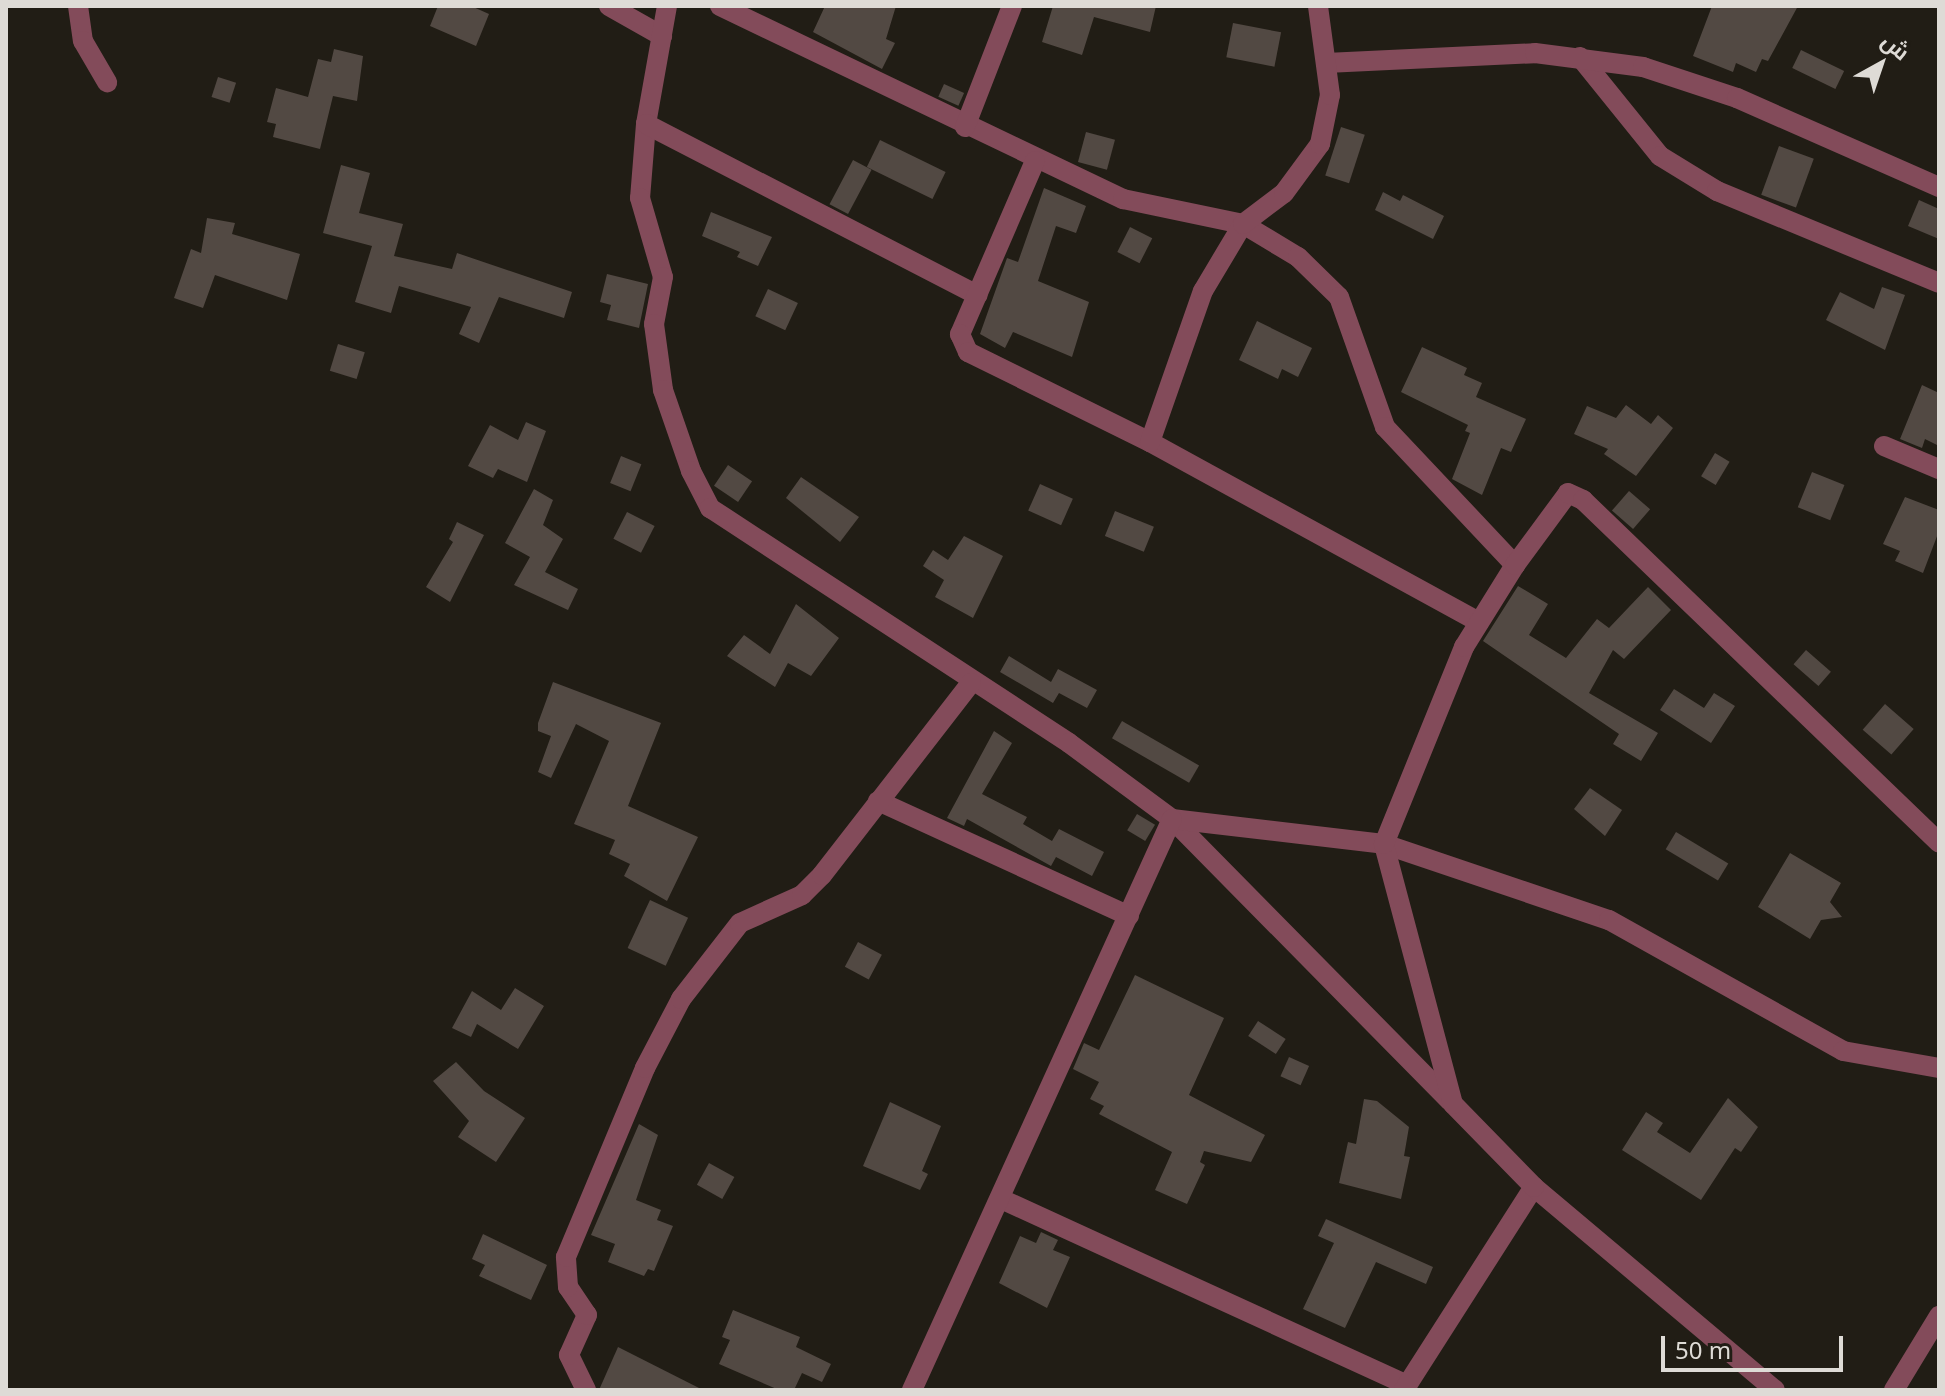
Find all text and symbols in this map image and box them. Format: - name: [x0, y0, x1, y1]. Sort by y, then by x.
- north arrow: [1841, 24, 1921, 104]
- text: ش: [1876, 25, 1917, 66]
- scale bar: [1665, 1320, 1847, 1370]
- text: 50 m: [1675, 1333, 1731, 1366]

